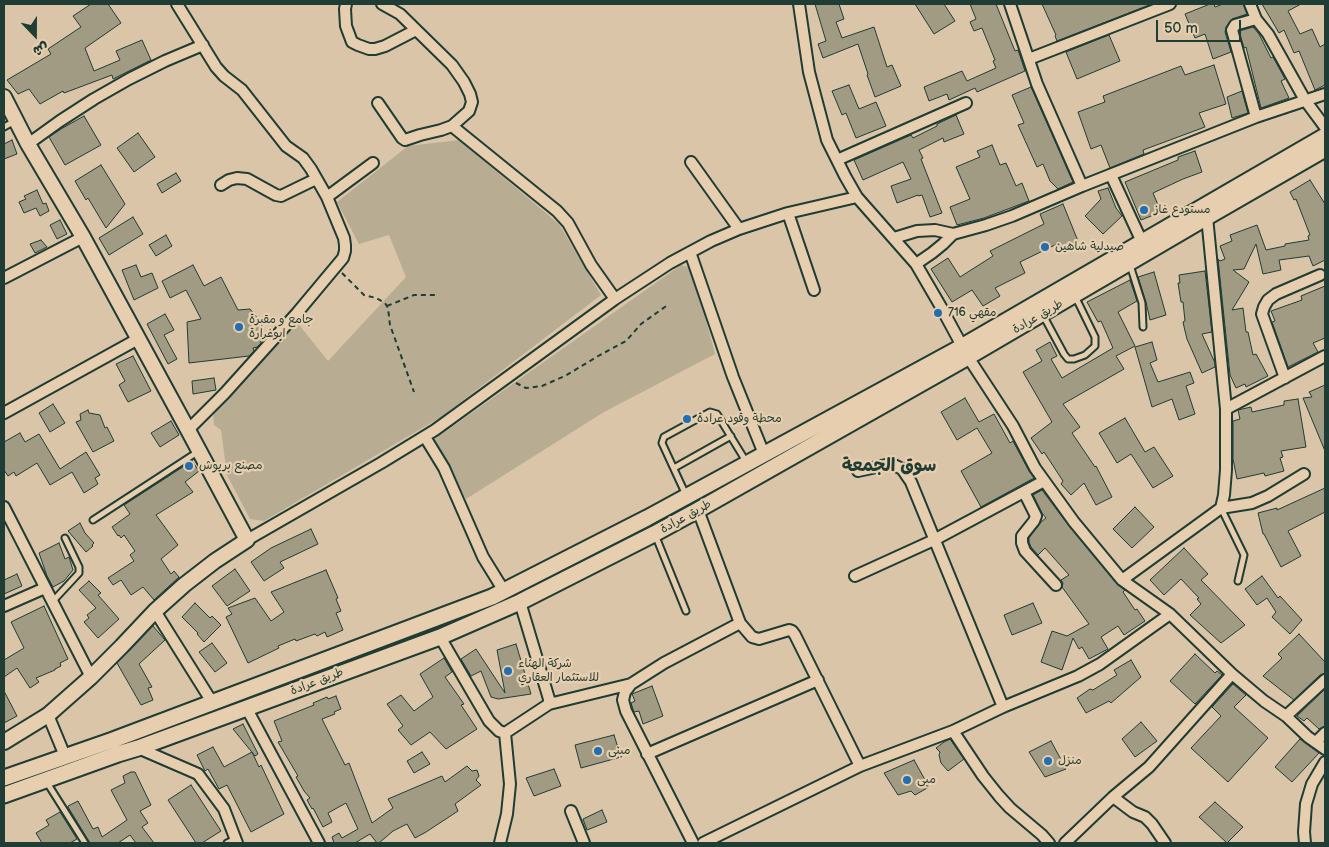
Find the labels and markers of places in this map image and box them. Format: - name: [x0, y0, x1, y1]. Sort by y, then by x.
- place label: مستودع غاز: [1154, 203, 1210, 217]
- marker: مستودع غاز: [1138, 204, 1150, 216]
- place label: صيدلية شاهين: [1055, 240, 1124, 254]
- marker: صيدلية شاهين: [1039, 241, 1051, 253]
- place label: مقهي 716: [948, 306, 997, 320]
- marker: مقهي 716: [932, 307, 944, 319]
- place label: جامع و مقبرة ابوغرارة: [249, 313, 313, 341]
- marker: جامع و مقبرة ابوغرارة: [233, 321, 245, 333]
- place label: محطة وقود عرادة: [697, 412, 782, 426]
- marker: محطة وقود عرادة: [681, 413, 693, 425]
- place label: مصنع بريوش: [199, 459, 263, 473]
- marker: مصنع بريوش: [183, 460, 195, 472]
- place label: شركة الهناء للاستثمار العقاري: [518, 657, 599, 685]
- marker: شركة الهناء للاستثمار العقاري: [502, 665, 514, 677]
- place label: مبنى: [608, 744, 631, 758]
- marker: مبنى: [592, 745, 604, 757]
- place label: منزل: [1058, 754, 1082, 768]
- marker: منزل: [1042, 755, 1054, 767]
- place label: مبى: [917, 773, 936, 787]
- marker: مبى: [901, 774, 913, 786]

